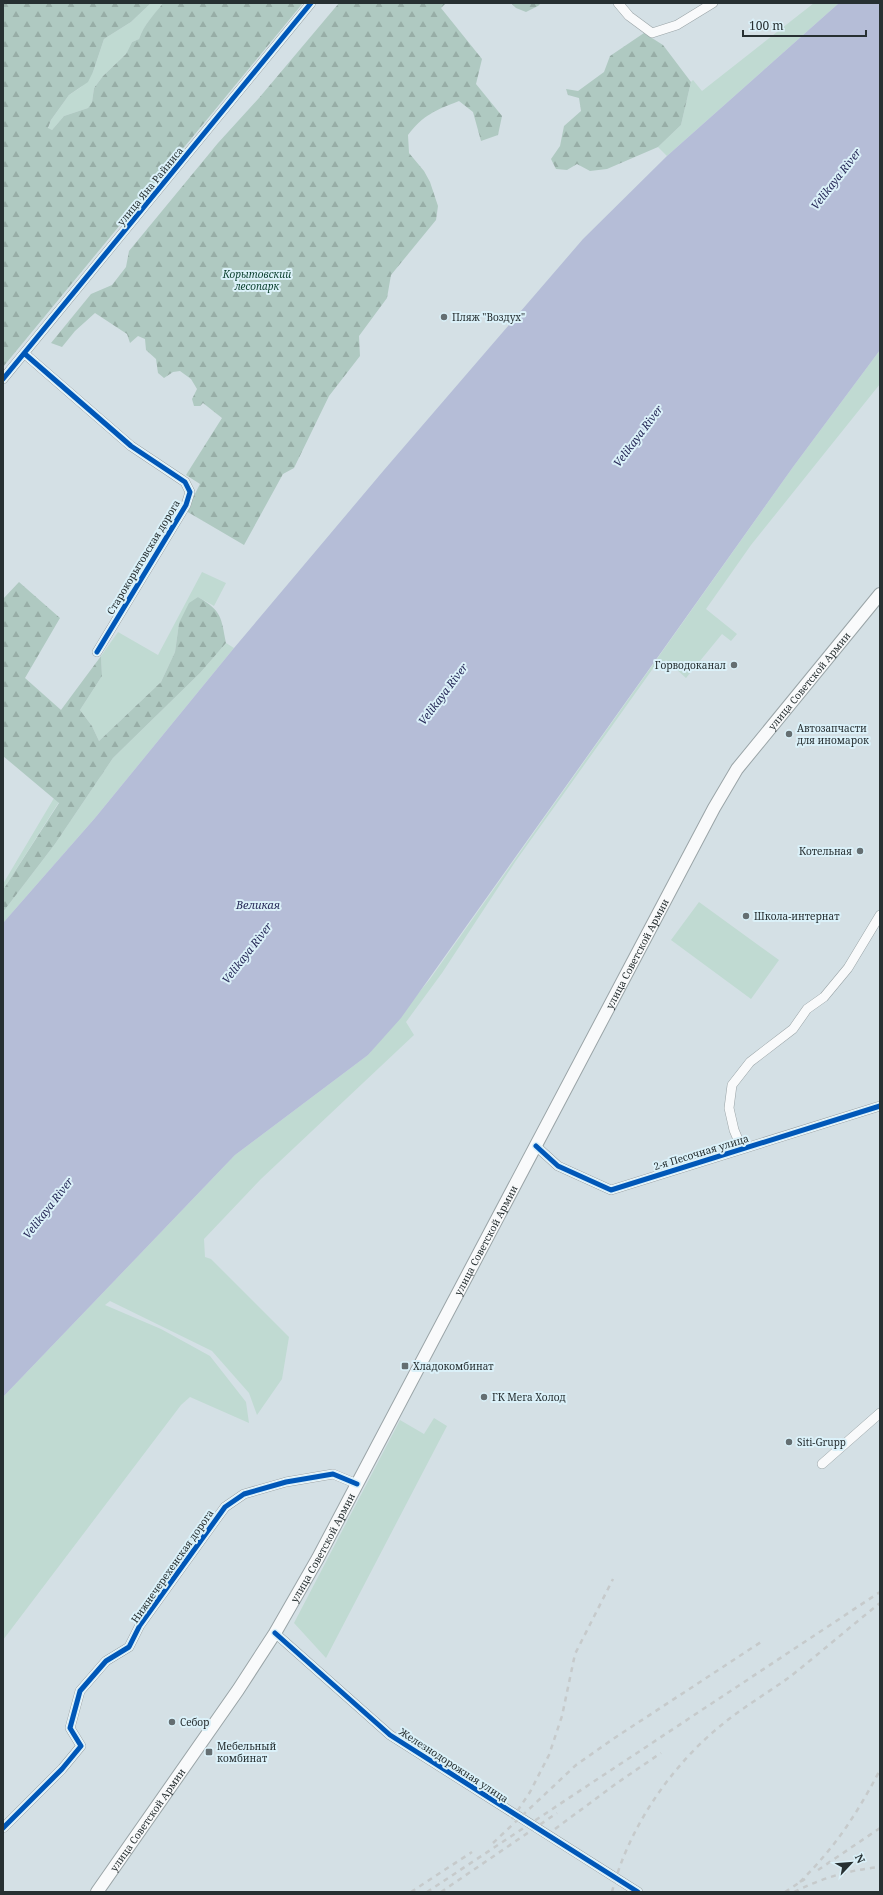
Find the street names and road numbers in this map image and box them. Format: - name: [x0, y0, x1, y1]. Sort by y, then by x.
- street label: улица Яна Райниса: [114, 143, 186, 228]
- street label: Старокорытовская дорога: [103, 497, 183, 617]
- street label: улица Советской Армии: [765, 629, 853, 733]
- street label: улица Советской Армии: [602, 896, 672, 1011]
- street label: 2-я Песочная улица: [652, 1131, 751, 1173]
- street label: улица Советской Армии: [451, 1183, 521, 1298]
- street label: улица Советской Армии: [287, 1490, 358, 1605]
- street label: Нижнечерехенская дорога: [127, 1506, 217, 1625]
- street label: Железнодорожная улица: [396, 1724, 512, 1806]
- street label: улица Советской Армии: [106, 1765, 188, 1874]

